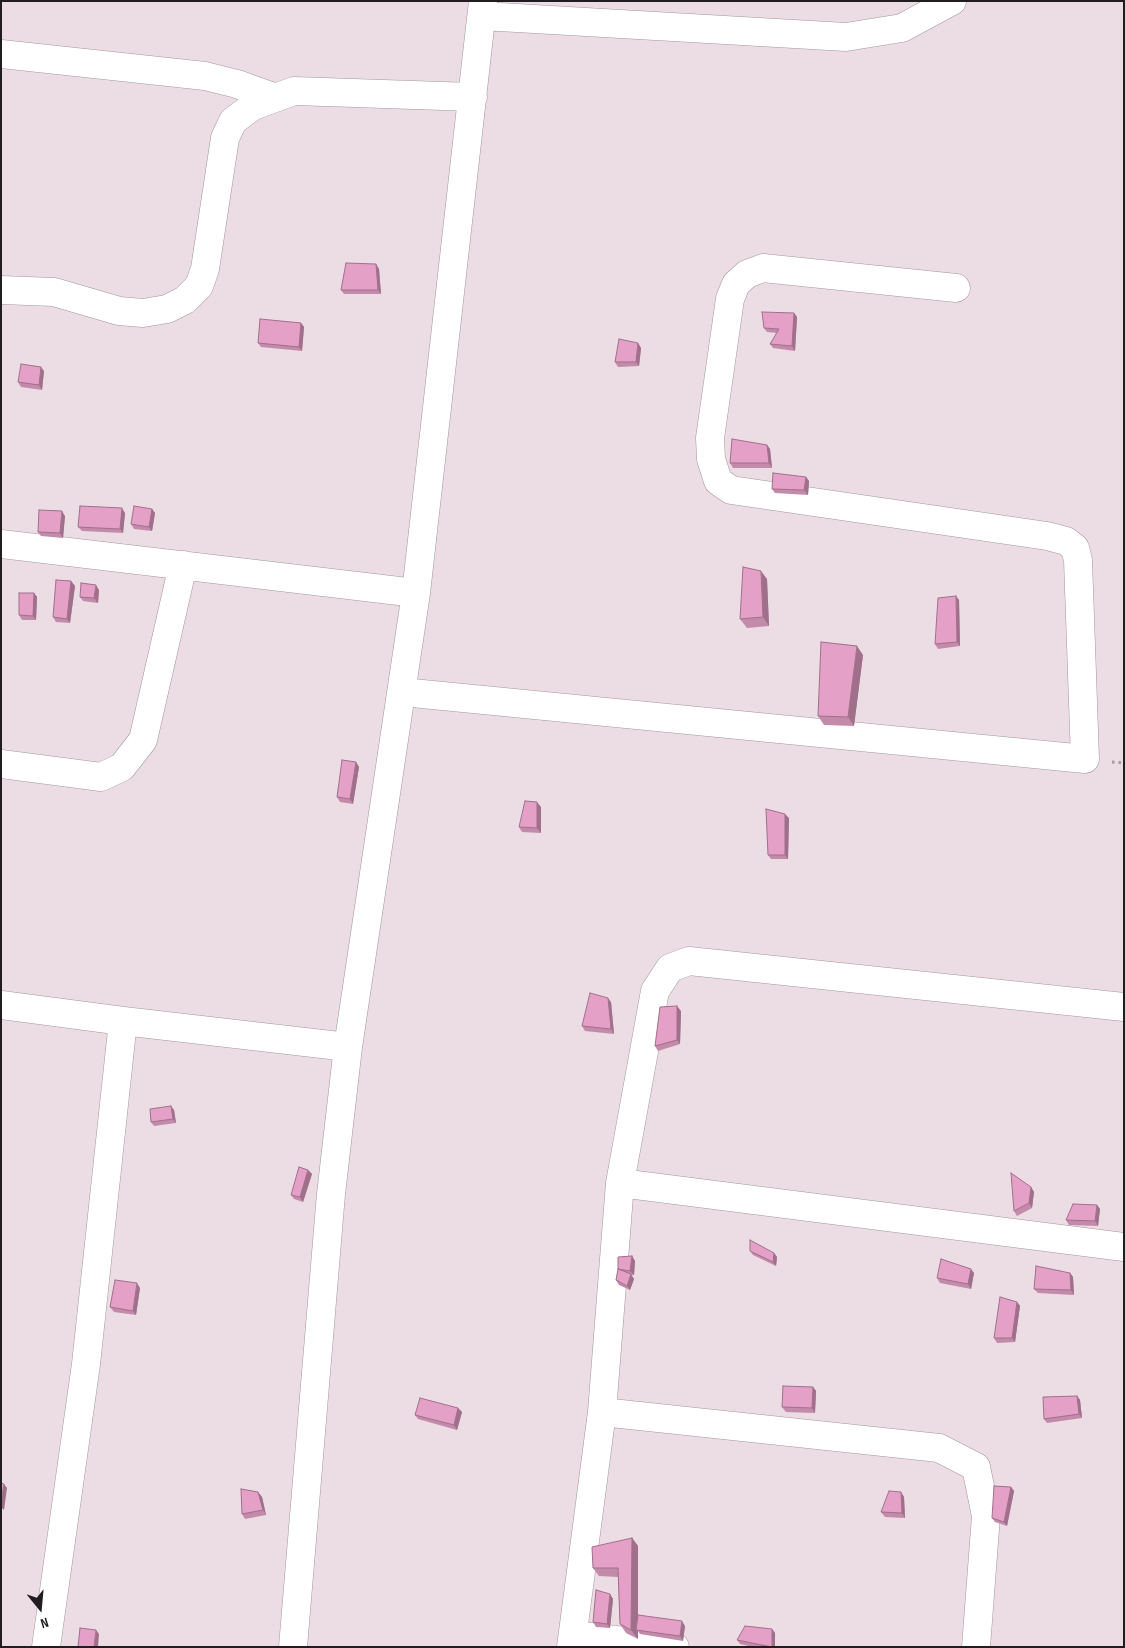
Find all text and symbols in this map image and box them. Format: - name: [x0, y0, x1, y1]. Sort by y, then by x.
- north arrow: [15, 1583, 65, 1633]
- text: N: [38, 1614, 51, 1632]

